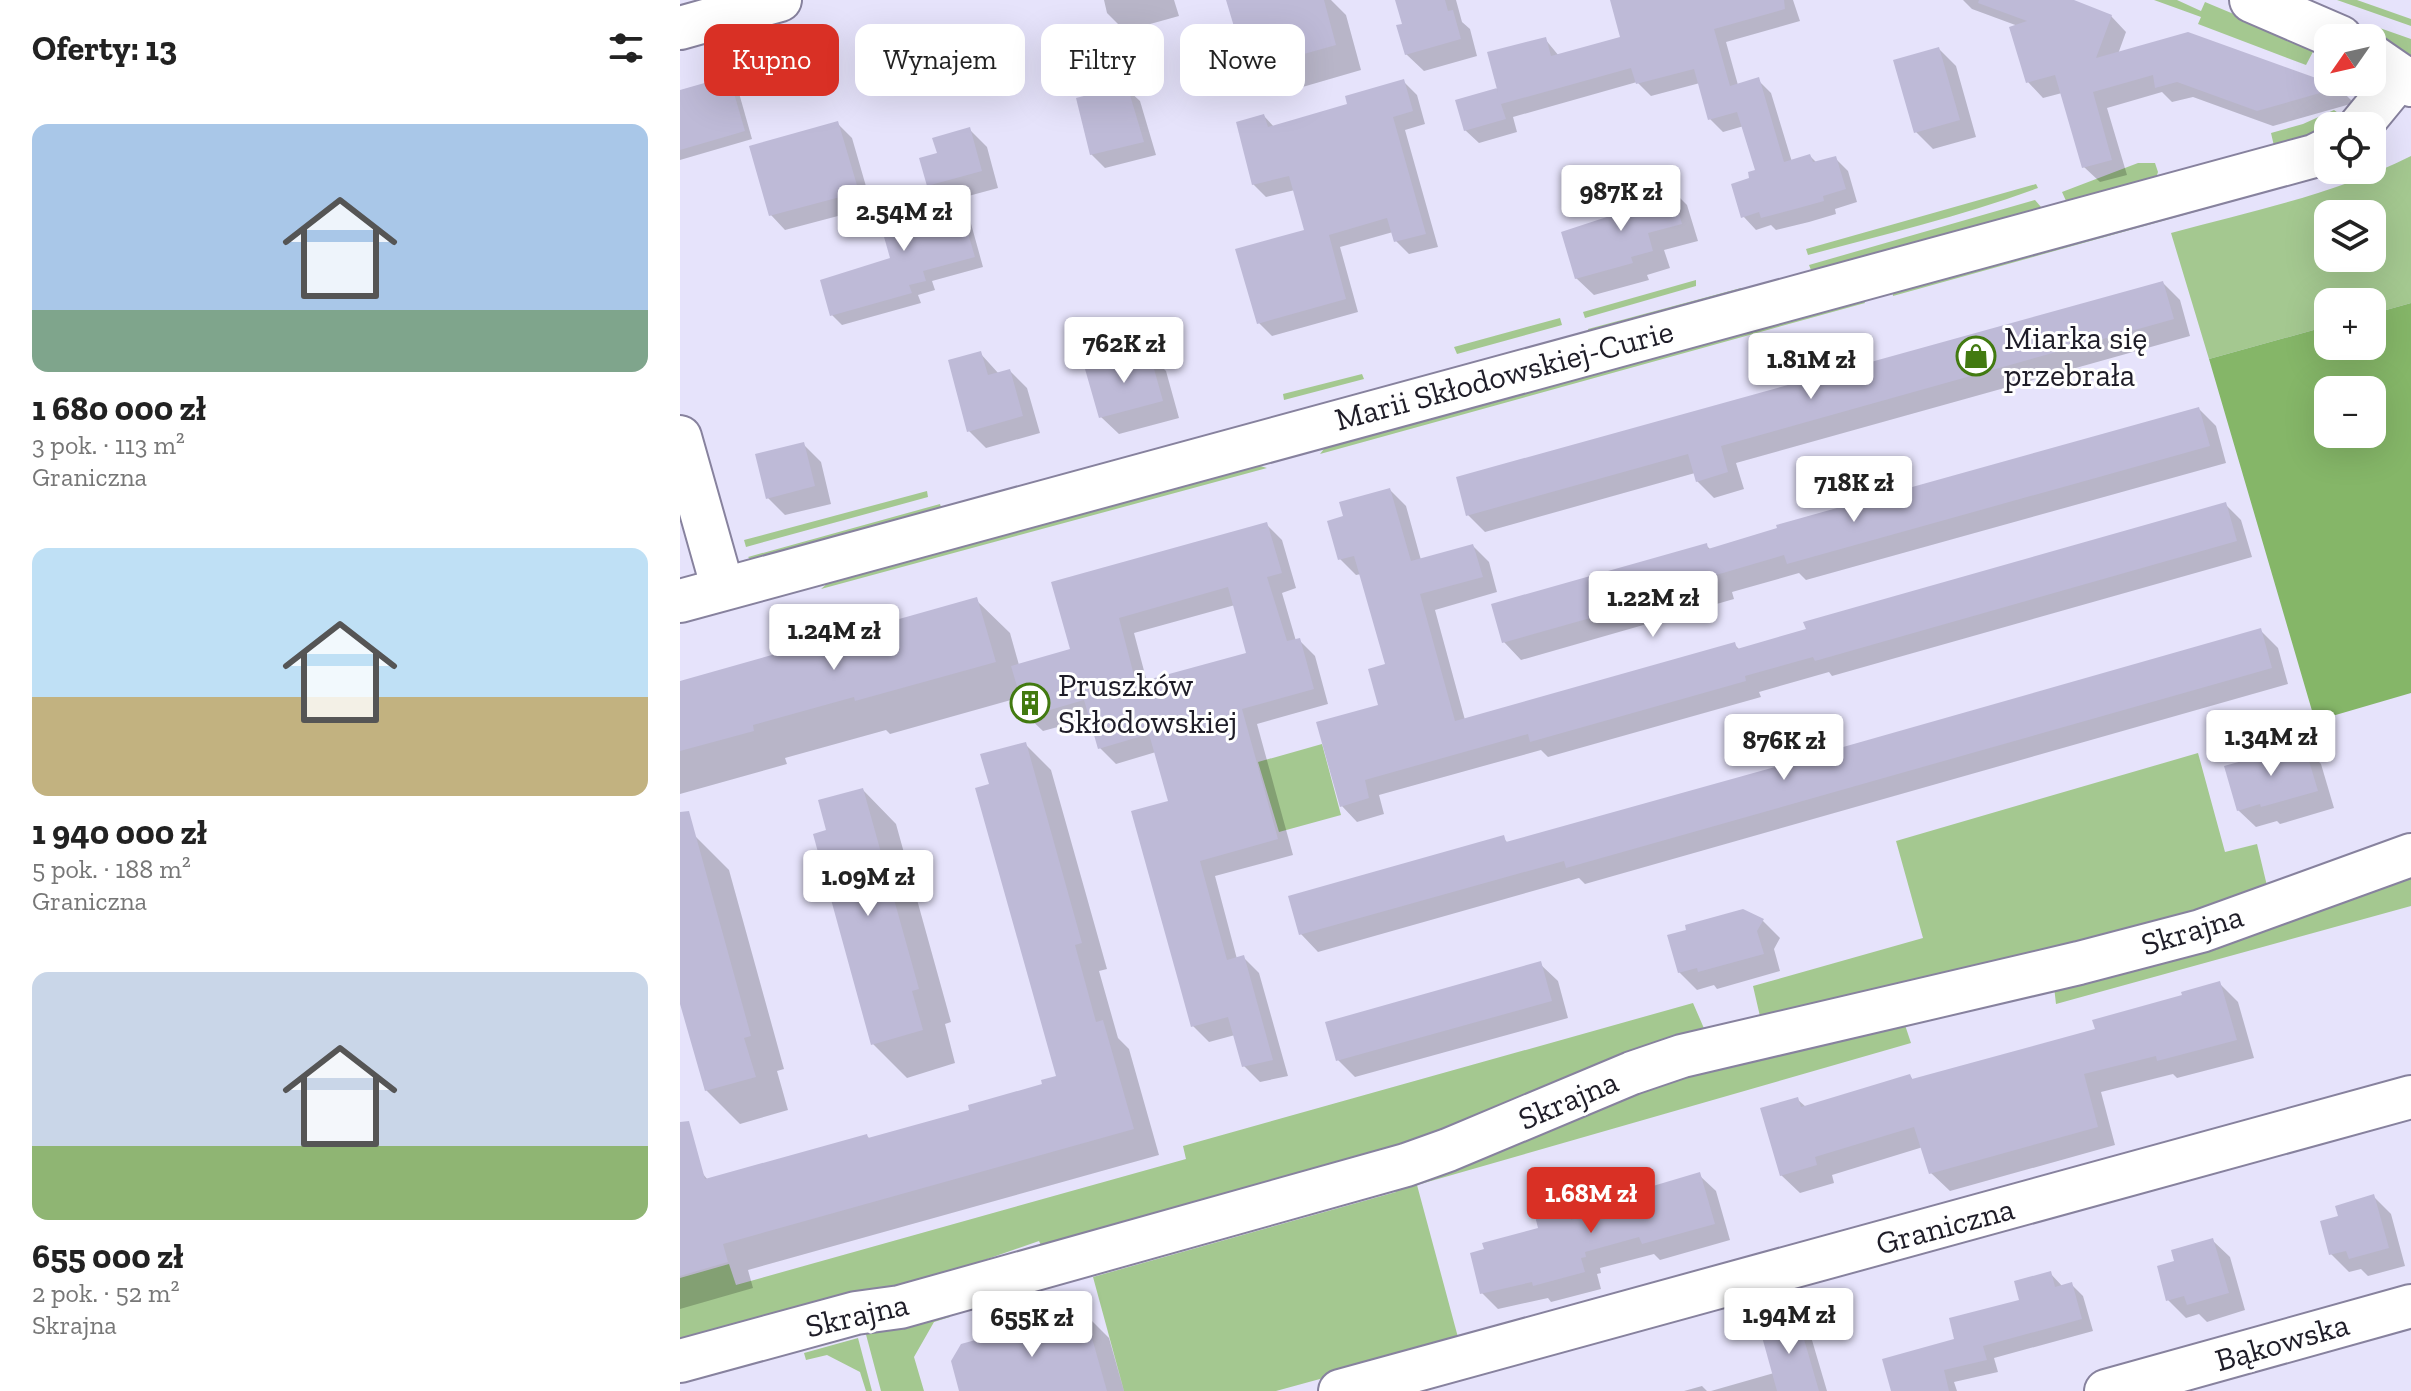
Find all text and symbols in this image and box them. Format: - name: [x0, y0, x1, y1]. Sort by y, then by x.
- chip: Kupno: [704, 24, 839, 96]
- chip: Wynajem: [855, 24, 1025, 96]
- chip: Filtry: [1041, 24, 1164, 96]
- chip: Nowe: [1180, 24, 1305, 96]
- north arrow: [2314, 24, 2386, 96]
- map controls: [2314, 24, 2386, 448]
- icon: filters: [604, 26, 648, 70]
- text: Oferty: 13: [32, 28, 177, 69]
- button: locate: [2314, 112, 2386, 184]
- pin: 987K zł: [1547, 165, 1695, 233]
- text: 987K zł: [1579, 175, 1663, 207]
- icon: home: [268, 176, 412, 320]
- pin: 2.54M zł: [821, 185, 987, 253]
- text: 2.54M zł: [856, 195, 952, 227]
- button: layers: [2314, 200, 2386, 272]
- button: +: [2314, 288, 2386, 360]
- street label: Marii Skłodowskiej-Curie: [1331, 312, 1677, 438]
- pin: 762K zł: [1050, 317, 1198, 385]
- place label: Miarka się przebrała: [2004, 319, 2147, 394]
- text: 762K zł: [1082, 327, 1166, 359]
- pin: 1.81M zł: [1728, 333, 1894, 401]
- shop icon: Miarka się przebrała: [1955, 335, 1997, 377]
- text: 1.81M zł: [1766, 343, 1856, 375]
- button: −: [2314, 376, 2386, 448]
- text: 1 680 000 zł: [32, 388, 206, 429]
- text: 3 pok. · 113 m²: [32, 429, 185, 461]
- pin: 718K zł: [1780, 456, 1928, 524]
- text: Graniczna: [32, 461, 147, 493]
- text: 718K zł: [1814, 466, 1894, 498]
- pin: 1.22M zł: [1570, 571, 1736, 639]
- text: 1.22M zł: [1607, 581, 1699, 613]
- icon: home: [268, 600, 412, 744]
- pin: 1.24M zł: [751, 604, 917, 672]
- text: 1.24M zł: [787, 614, 881, 646]
- place label: Pruszków Skłodowskiej: [1058, 666, 1237, 741]
- building icon: Pruszków Skłodowskiej: [1009, 682, 1051, 724]
- pin: 1.34M zł: [2188, 710, 2354, 778]
- pin: 876K zł: [1710, 714, 1858, 782]
- text: 1.34M zł: [2224, 720, 2318, 752]
- text: 876K zł: [1742, 724, 1826, 756]
- text: 1 940 000 zł: [32, 812, 207, 853]
- pin: 1.09M zł: [785, 850, 951, 918]
- text: 5 pok. · 188 m²: [32, 853, 191, 885]
- text: 1.09M zł: [821, 860, 915, 892]
- text: Graniczna: [32, 885, 147, 917]
- street label: Skrajna: [2137, 897, 2247, 963]
- icon: home: [268, 1024, 412, 1168]
- street label: Skrajna: [1513, 1062, 1623, 1138]
- pin: 1.68M zł: [1508, 1167, 1674, 1235]
- text: 1.68M zł: [1545, 1177, 1637, 1209]
- street label: Graniczna: [1872, 1189, 2018, 1263]
- text: 655 000 zł: [32, 1236, 183, 1277]
- text: 2 pok. · 52 m²: [32, 1277, 180, 1309]
- street label: Skrajna: [802, 1285, 912, 1345]
- pin: 1.94M zł: [1706, 1288, 1872, 1356]
- pin: 655K zł: [958, 1291, 1106, 1359]
- text: 1.94M zł: [1742, 1298, 1836, 1330]
- text: 655K zł: [990, 1301, 1074, 1333]
- street label: Bąkowska: [2211, 1305, 2353, 1379]
- text: Skrajna: [32, 1309, 117, 1341]

